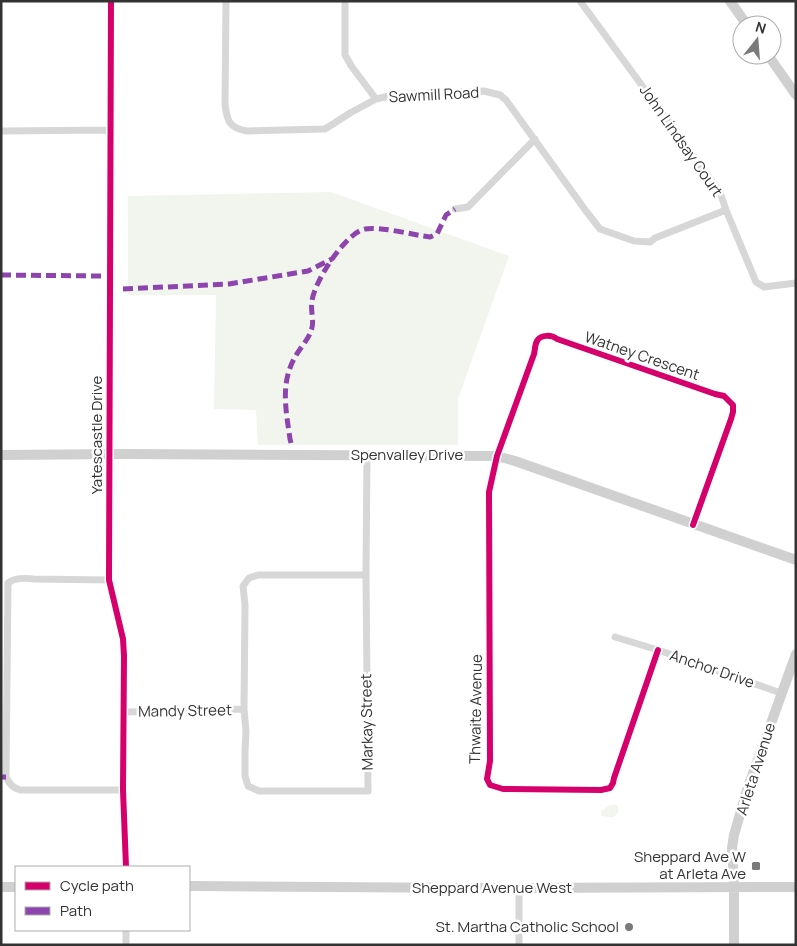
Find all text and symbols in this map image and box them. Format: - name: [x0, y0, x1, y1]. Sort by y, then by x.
- north arrow: [732, 15, 782, 65]
- text: N: [753, 17, 769, 38]
- street label: John Lindsay Court: [635, 81, 728, 201]
- street label: Sawmill Road: [388, 82, 480, 107]
- street label: Watney Crescent: [582, 326, 702, 385]
- street label: Yatescastle Drive: [86, 375, 107, 494]
- street label: Spenvalley Drive: [351, 444, 464, 465]
- street label: Anchor Drive: [667, 644, 757, 693]
- street label: Thwaite Avenue: [464, 654, 487, 764]
- street label: Markay Street: [355, 674, 378, 771]
- street label: Mandy Street: [138, 699, 232, 722]
- street label: Arleta Avenue: [731, 720, 780, 818]
- place label: Sheppard Ave W at Arleta Ave: [634, 846, 746, 884]
- marker: Sheppard Ave W at Arleta Ave: [750, 860, 762, 872]
- legend: [15, 866, 190, 931]
- text: Cycle path: [60, 875, 134, 896]
- street label: Sheppard Avenue West: [412, 877, 572, 898]
- text: Path: [60, 900, 92, 921]
- place label: St. Martha Catholic School: [435, 916, 619, 937]
- marker: St. Martha Catholic School: [623, 921, 635, 933]

